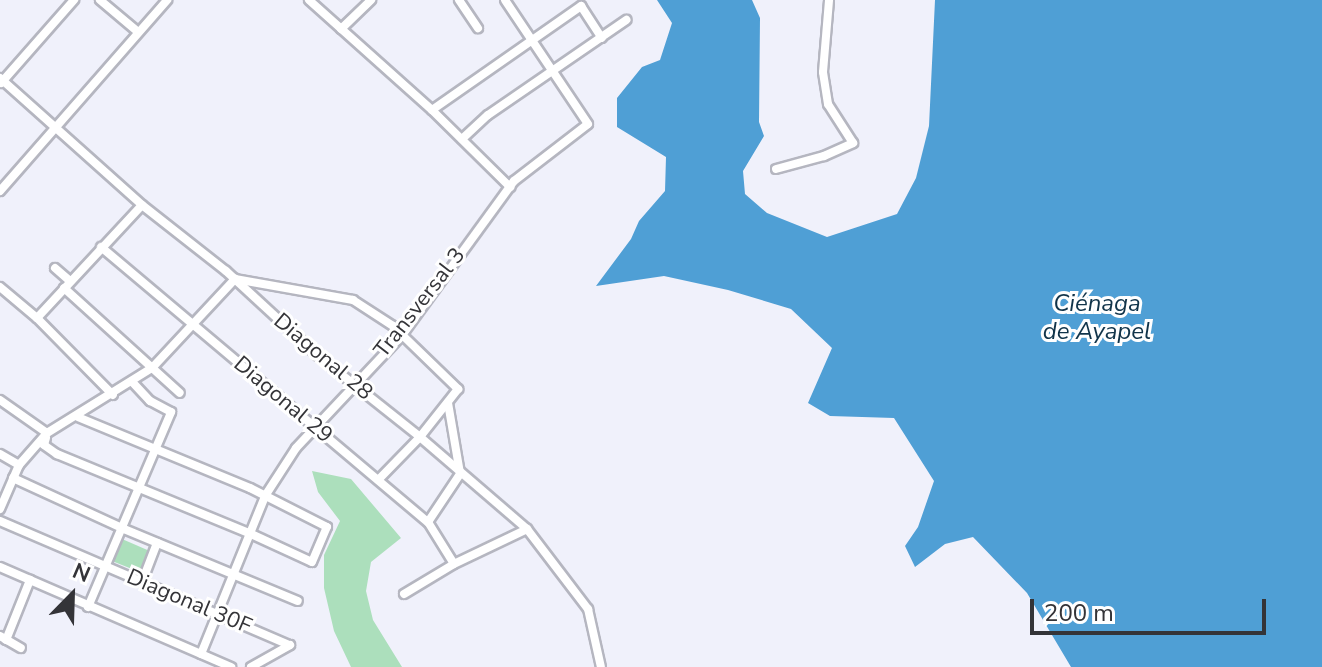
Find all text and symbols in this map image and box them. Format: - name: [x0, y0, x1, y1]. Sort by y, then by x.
- street label: Transversal 3: [369, 243, 471, 363]
- water label: Ciénaga de Ayapel: [1043, 290, 1151, 346]
- street label: Diagonal 28: [268, 308, 378, 406]
- street label: Diagonal 29: [228, 351, 338, 449]
- north arrow: [32, 555, 112, 635]
- text: N: [68, 556, 95, 590]
- street label: Diagonal 30F: [123, 564, 255, 640]
- scale bar: [1034, 583, 1270, 633]
- text: 200 m: [1044, 597, 1114, 629]

